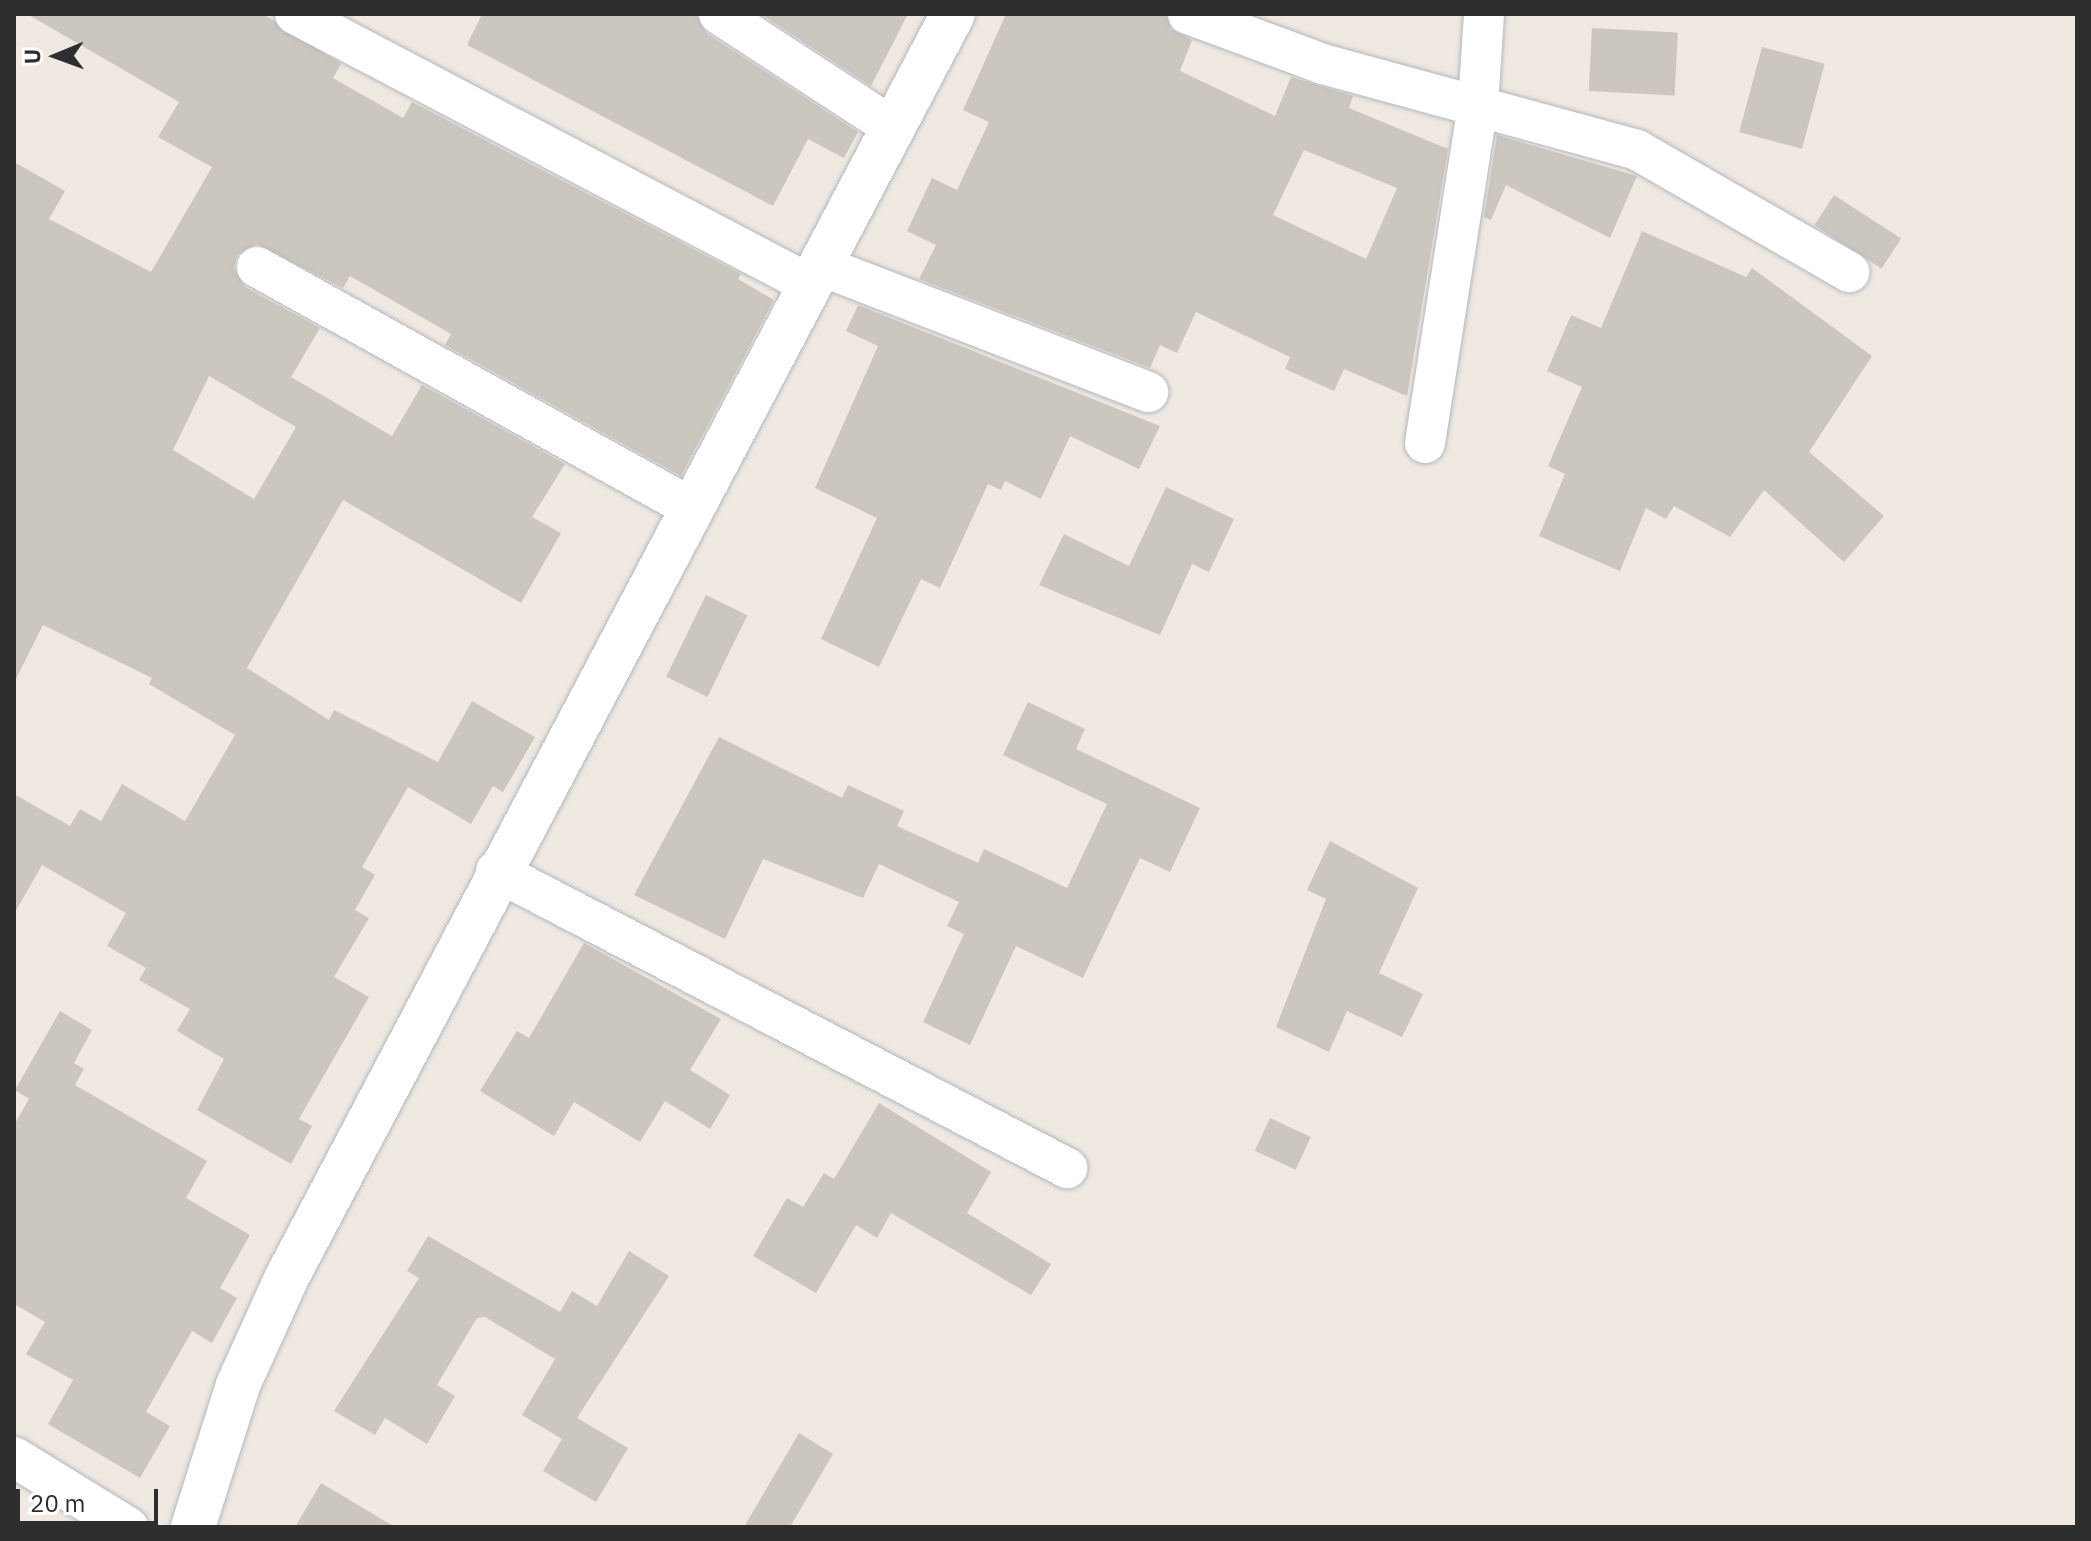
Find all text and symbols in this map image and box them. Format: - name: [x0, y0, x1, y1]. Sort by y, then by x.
- north arrow: [16, 16, 96, 96]
- text: U: [17, 49, 46, 64]
- scale bar: [20, 1473, 162, 1523]
- text: 20 m: [30, 1487, 85, 1519]

